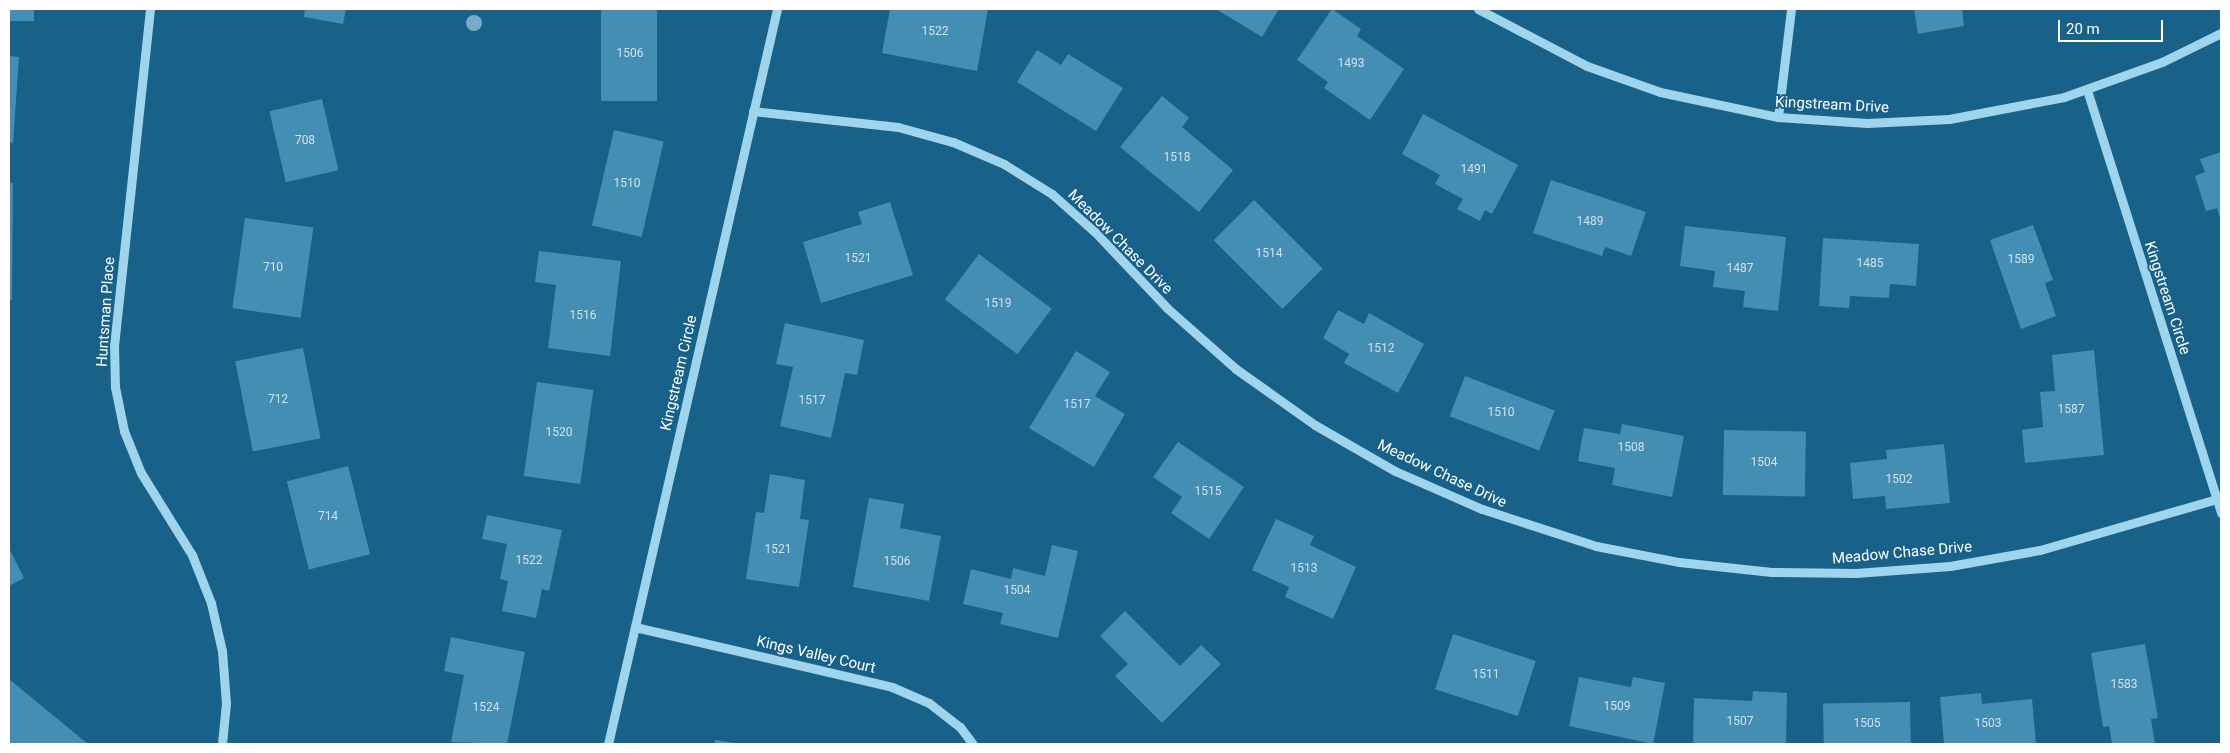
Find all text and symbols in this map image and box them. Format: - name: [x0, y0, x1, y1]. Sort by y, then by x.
- scale bar: [2060, 10, 2165, 42]
- text: 20 m: [2066, 20, 2100, 38]
- house number: 1522: [922, 25, 948, 39]
- house number: 1506: [617, 47, 643, 61]
- house number: 1493: [1338, 57, 1364, 71]
- street label: Kingstream Drive: [1775, 93, 1889, 117]
- house number: 708: [295, 134, 315, 148]
- house number: 1518: [1164, 151, 1190, 165]
- house number: 1491: [1461, 163, 1487, 177]
- house number: 1510: [614, 177, 640, 191]
- street label: Meadow Chase Drive: [1064, 186, 1176, 298]
- house number: 1489: [1577, 215, 1603, 229]
- street label: Kingstream Circle: [2140, 239, 2194, 357]
- house number: 1514: [1256, 247, 1282, 261]
- house number: 1521: [845, 252, 871, 266]
- house number: 1589: [2008, 253, 2034, 267]
- street label: Huntsman Place: [93, 256, 119, 368]
- house number: 1485: [1857, 257, 1883, 271]
- house number: 710: [263, 261, 283, 275]
- house number: 1487: [1727, 262, 1753, 276]
- house number: 1519: [985, 297, 1011, 311]
- house number: 1516: [570, 309, 596, 323]
- street label: Kingstream Circle: [657, 313, 701, 433]
- house number: 1512: [1368, 342, 1394, 356]
- house number: 712: [268, 393, 288, 407]
- house number: 1517: [799, 394, 825, 408]
- house number: 1517: [1064, 398, 1090, 412]
- house number: 1587: [2058, 403, 2084, 417]
- house number: 1510: [1488, 406, 1514, 420]
- house number: 1520: [546, 426, 572, 440]
- street label: Meadow Chase Drive: [1375, 436, 1509, 512]
- house number: 1508: [1618, 441, 1644, 455]
- house number: 1504: [1751, 456, 1777, 470]
- house number: 1502: [1886, 473, 1912, 487]
- house number: 1515: [1195, 485, 1221, 499]
- house number: 714: [318, 510, 338, 524]
- street label: Meadow Chase Drive: [1831, 538, 1973, 568]
- house number: 1521: [765, 543, 791, 557]
- house number: 1522: [516, 554, 542, 568]
- house number: 1506: [884, 555, 910, 569]
- house number: 1513: [1291, 562, 1317, 576]
- house number: 1504: [1004, 584, 1030, 598]
- street label: Kings Valley Court: [755, 633, 877, 677]
- house number: 1511: [1473, 668, 1499, 682]
- house number: 1583: [2111, 678, 2137, 692]
- house number: 1509: [1604, 700, 1630, 714]
- house number: 1524: [473, 701, 499, 715]
- house number: 1507: [1727, 715, 1753, 729]
- house number: 1505: [1854, 717, 1880, 731]
- house number: 1503: [1975, 717, 2001, 731]

